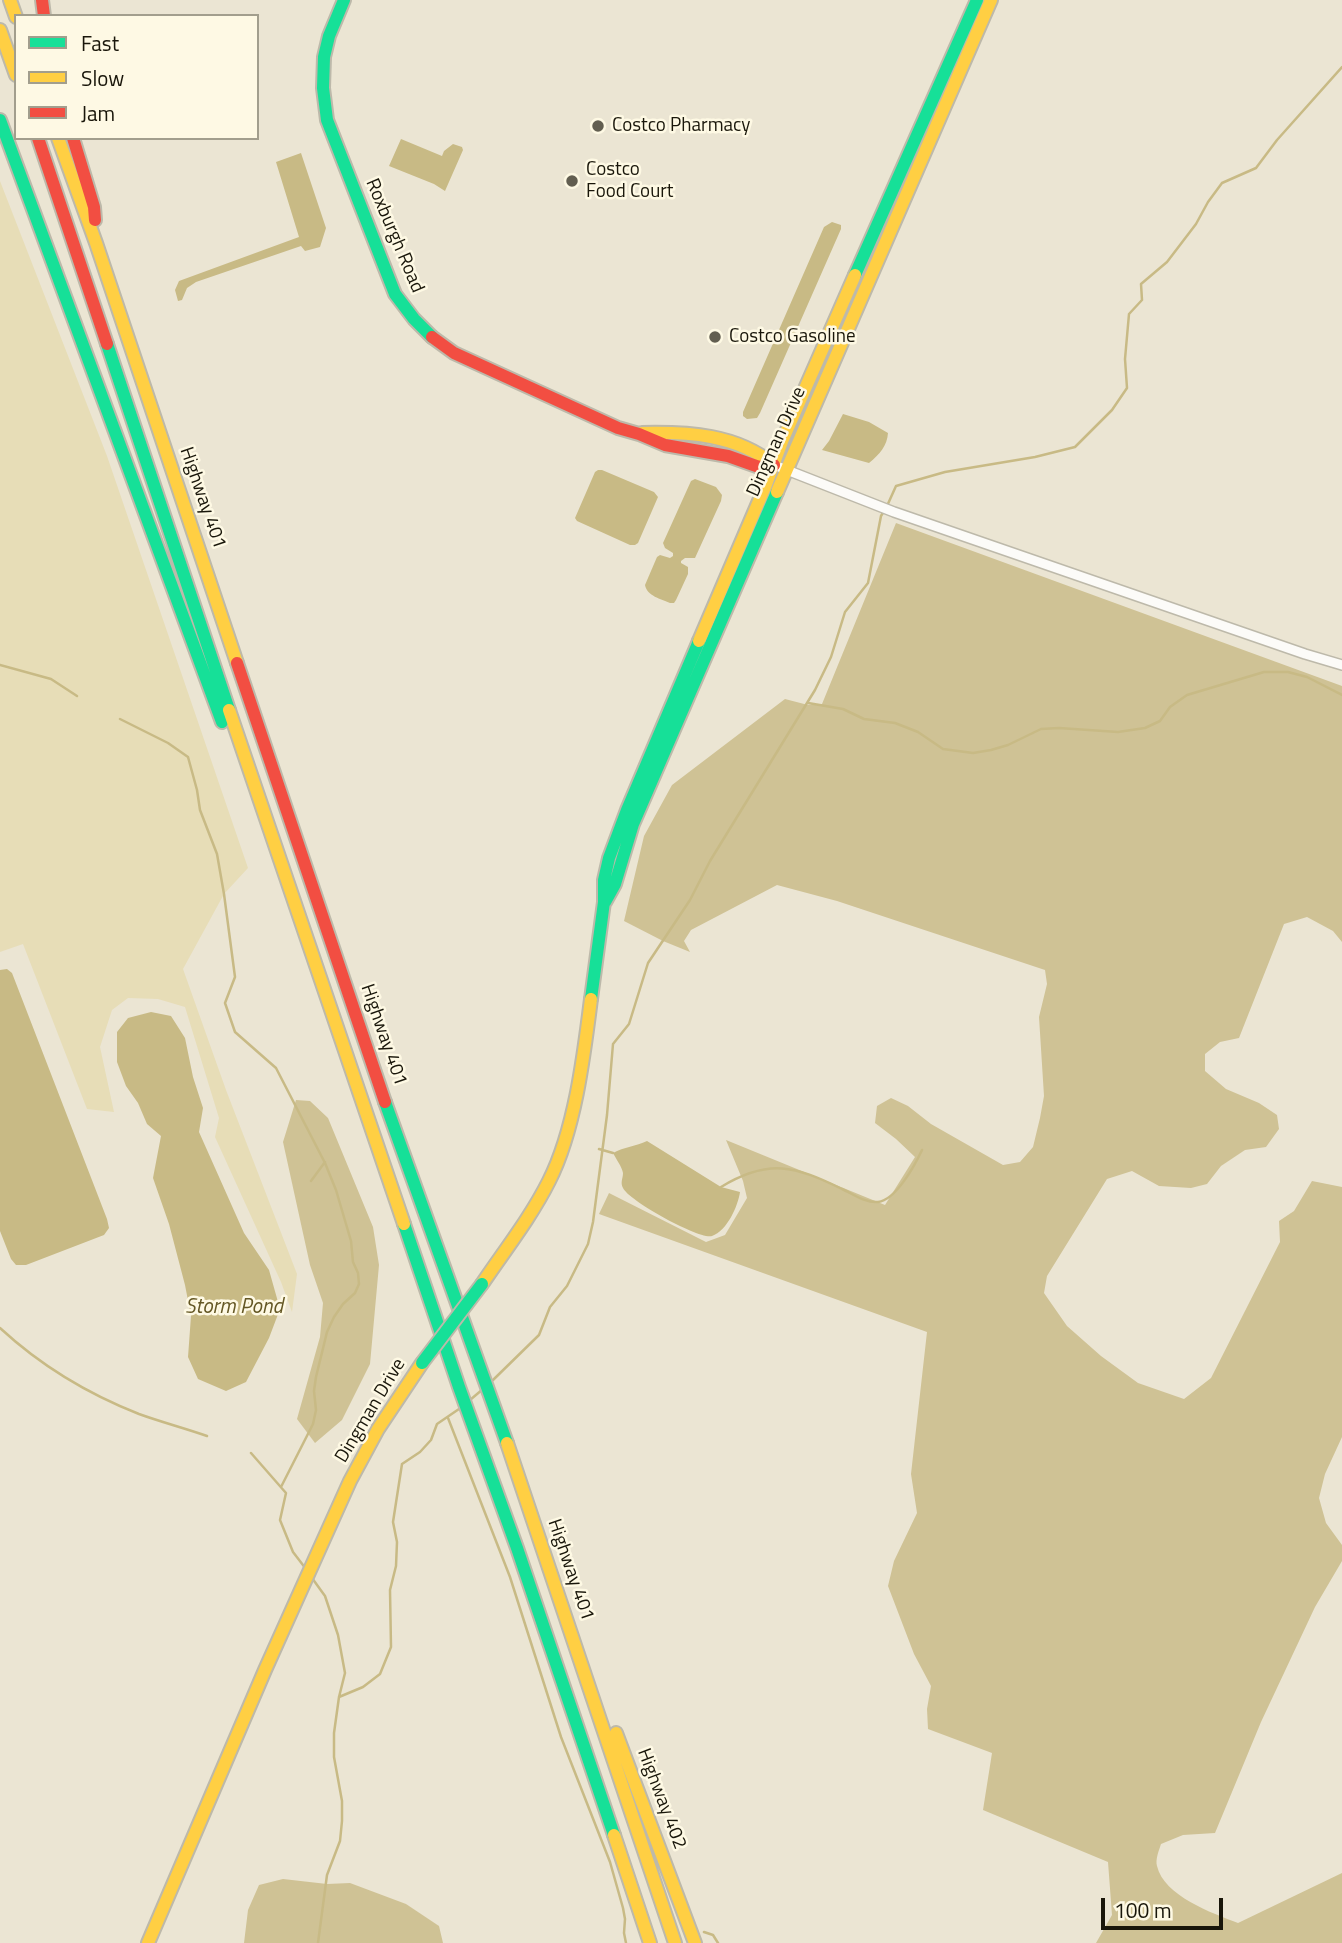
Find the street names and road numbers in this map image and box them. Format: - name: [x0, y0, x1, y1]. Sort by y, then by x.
- street label: Roxburgh Road: [360, 176, 428, 296]
- street label: Dingman Drive: [743, 384, 811, 500]
- street label: Highway 401: [174, 444, 230, 552]
- street label: Highway 401: [355, 981, 411, 1089]
- street label: Dingman Drive: [331, 1355, 411, 1467]
- street label: Highway 401: [542, 1516, 598, 1624]
- street label: Highway 402: [631, 1745, 691, 1853]

